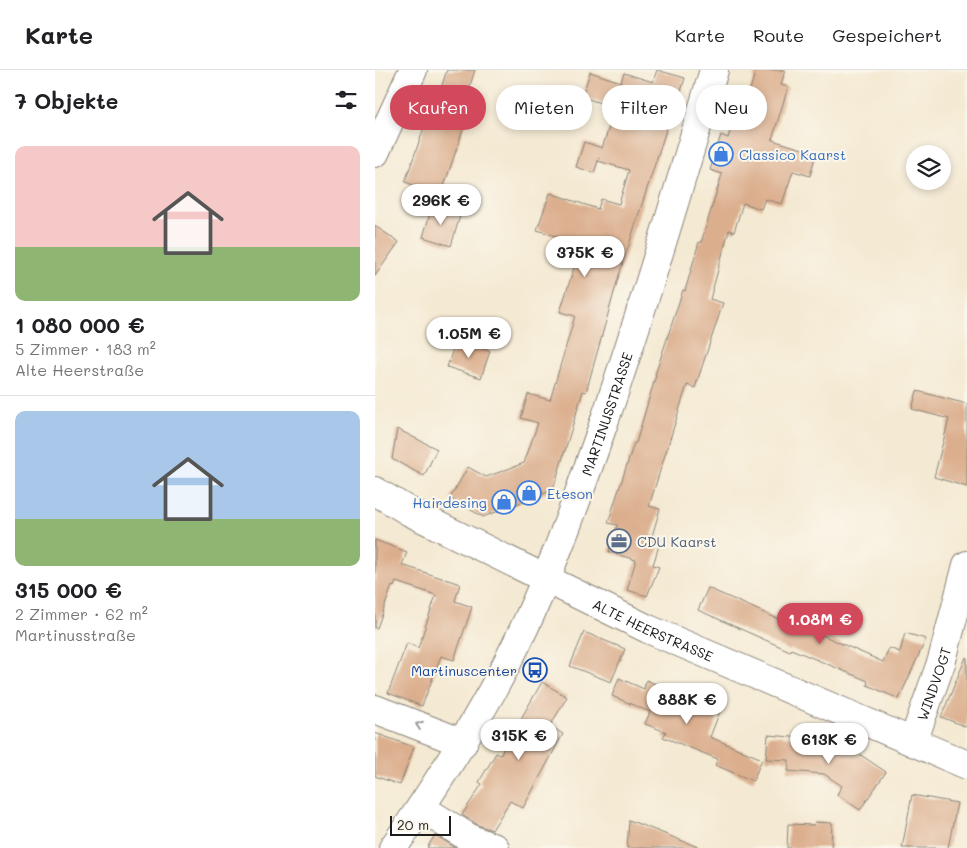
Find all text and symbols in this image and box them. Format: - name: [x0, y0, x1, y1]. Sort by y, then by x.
- text: Karte: [25, 19, 93, 50]
- text: Karte: [675, 23, 725, 47]
- text: Route: [753, 23, 804, 47]
- text: Gespeichert: [832, 23, 942, 47]
- chip: Kaufen: [390, 85, 486, 130]
- chip: Mieten: [496, 85, 592, 130]
- chip: Filter: [602, 85, 686, 130]
- chip: Neu: [696, 85, 767, 130]
- icon: filters: [332, 86, 360, 114]
- text: 7 Objekte: [15, 87, 118, 114]
- shop icon: Classico Kaarst: [708, 141, 734, 167]
- place label: Classico Kaarst: [739, 145, 846, 164]
- map controls: [906, 145, 951, 190]
- button: layers: [906, 145, 951, 190]
- icon: home: [143, 178, 233, 268]
- pin: 296K €: [400, 184, 482, 226]
- text: 296K €: [412, 189, 470, 210]
- pin: 375K €: [544, 236, 626, 278]
- text: 375K €: [556, 241, 614, 262]
- text: 1 080 000 €: [15, 311, 145, 338]
- pin: 1.05M €: [423, 316, 515, 359]
- text: 1.05M €: [437, 322, 501, 343]
- text: 5 Zimmer · 183 m²: [15, 338, 156, 359]
- street label: MARTINUSSTRASSE: [576, 350, 636, 478]
- text: Alte Heerstraße: [15, 359, 144, 380]
- icon: home: [143, 444, 233, 534]
- shop icon: Eteson: [516, 480, 542, 506]
- place label: Eteson: [547, 484, 593, 503]
- shop icon: Hairdesing: [491, 489, 517, 515]
- place label: Hairdesing: [412, 493, 487, 512]
- office icon: CDU Kaarst: [606, 528, 632, 554]
- place label: CDU Kaarst: [637, 532, 716, 551]
- text: 315 000 €: [15, 576, 122, 603]
- street label: ALTE HEERSTRASSE: [590, 594, 716, 665]
- pin: 1.08M €: [774, 602, 866, 645]
- text: 2 Zimmer · 62 m²: [15, 603, 148, 624]
- text: 1.08M €: [788, 608, 852, 629]
- text: Martinusstraße: [15, 624, 136, 645]
- street label: WINDVOGT: [912, 644, 955, 723]
- bus stop icon: Martinuscenter: [522, 657, 548, 683]
- place label: Martinuscenter: [411, 661, 517, 680]
- pin: 888K €: [646, 682, 728, 725]
- text: 888K €: [657, 688, 717, 709]
- pin: 315K €: [478, 718, 560, 761]
- one-way arrow: [415, 721, 424, 731]
- pin: 613K €: [788, 722, 870, 765]
- text: 315K €: [491, 724, 547, 745]
- text: 613K €: [801, 728, 857, 749]
- scale bar: [390, 813, 451, 836]
- text: 20 m: [397, 815, 429, 834]

